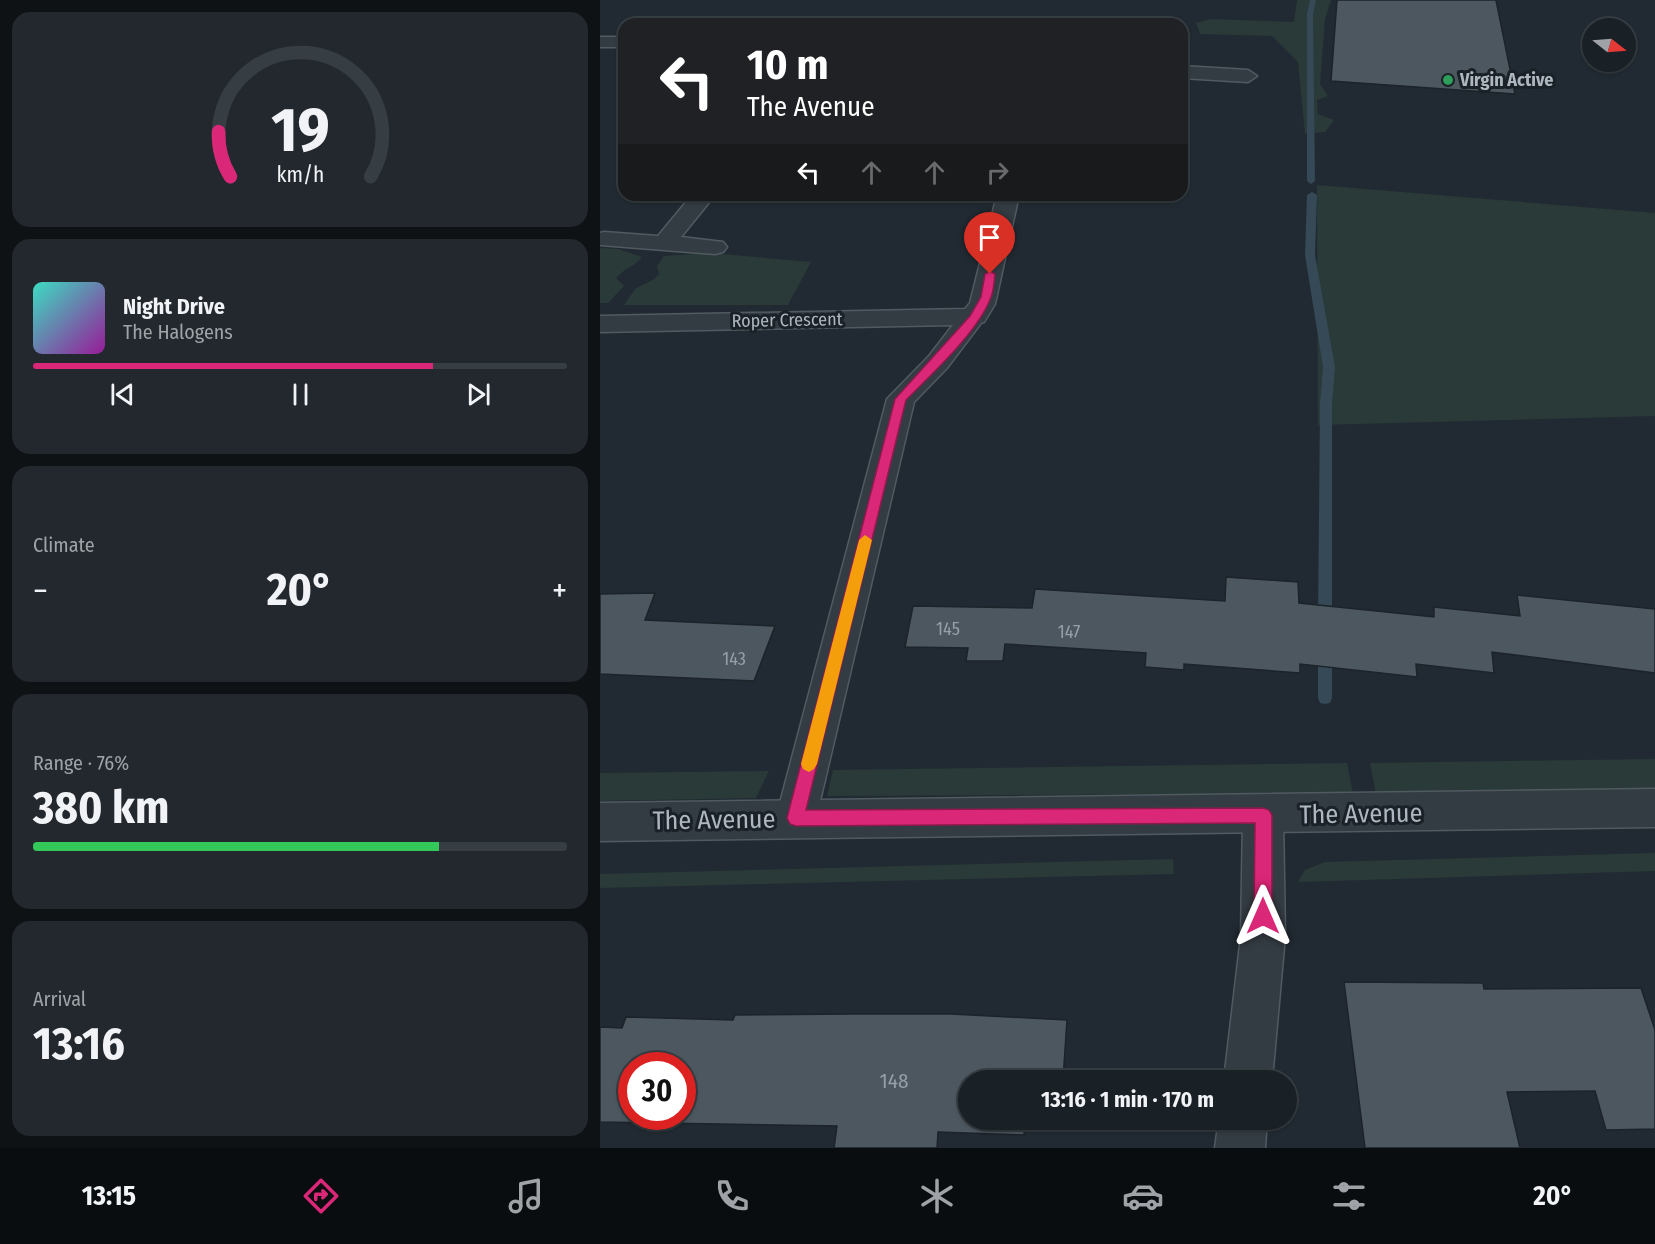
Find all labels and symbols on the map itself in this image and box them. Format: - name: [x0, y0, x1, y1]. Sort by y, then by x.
- north arrow: [1582, 18, 1636, 72]
- place label: Virgin Active: [1459, 69, 1553, 91]
- marker: Virgin Active: [1441, 73, 1455, 87]
- pin: [964, 212, 1015, 274]
- street label: Roper Crescent: [731, 308, 843, 332]
- house number: 145: [936, 618, 960, 640]
- house number: 147: [1058, 621, 1080, 643]
- house number: 143: [722, 648, 746, 670]
- street label: The Avenue: [1299, 797, 1423, 831]
- street label: The Avenue: [652, 803, 776, 837]
- position arrow: [1231, 884, 1295, 948]
- speed limit sign: 30: [618, 1052, 696, 1130]
- house number: 148: [880, 1068, 908, 1094]

